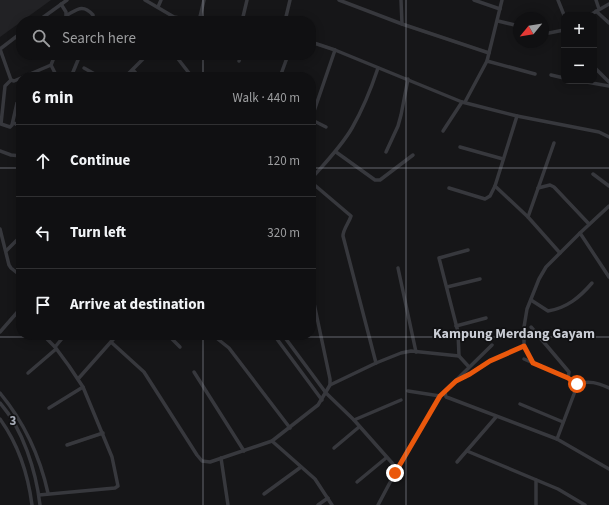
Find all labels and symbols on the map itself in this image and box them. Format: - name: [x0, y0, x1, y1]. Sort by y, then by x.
- north arrow: [513, 12, 549, 48]
- district label: Kampung Merdang Gayam: [433, 324, 595, 344]
- route start: [568, 375, 586, 393]
- text: 3: [10, 412, 17, 430]
- route end: [386, 464, 404, 482]

